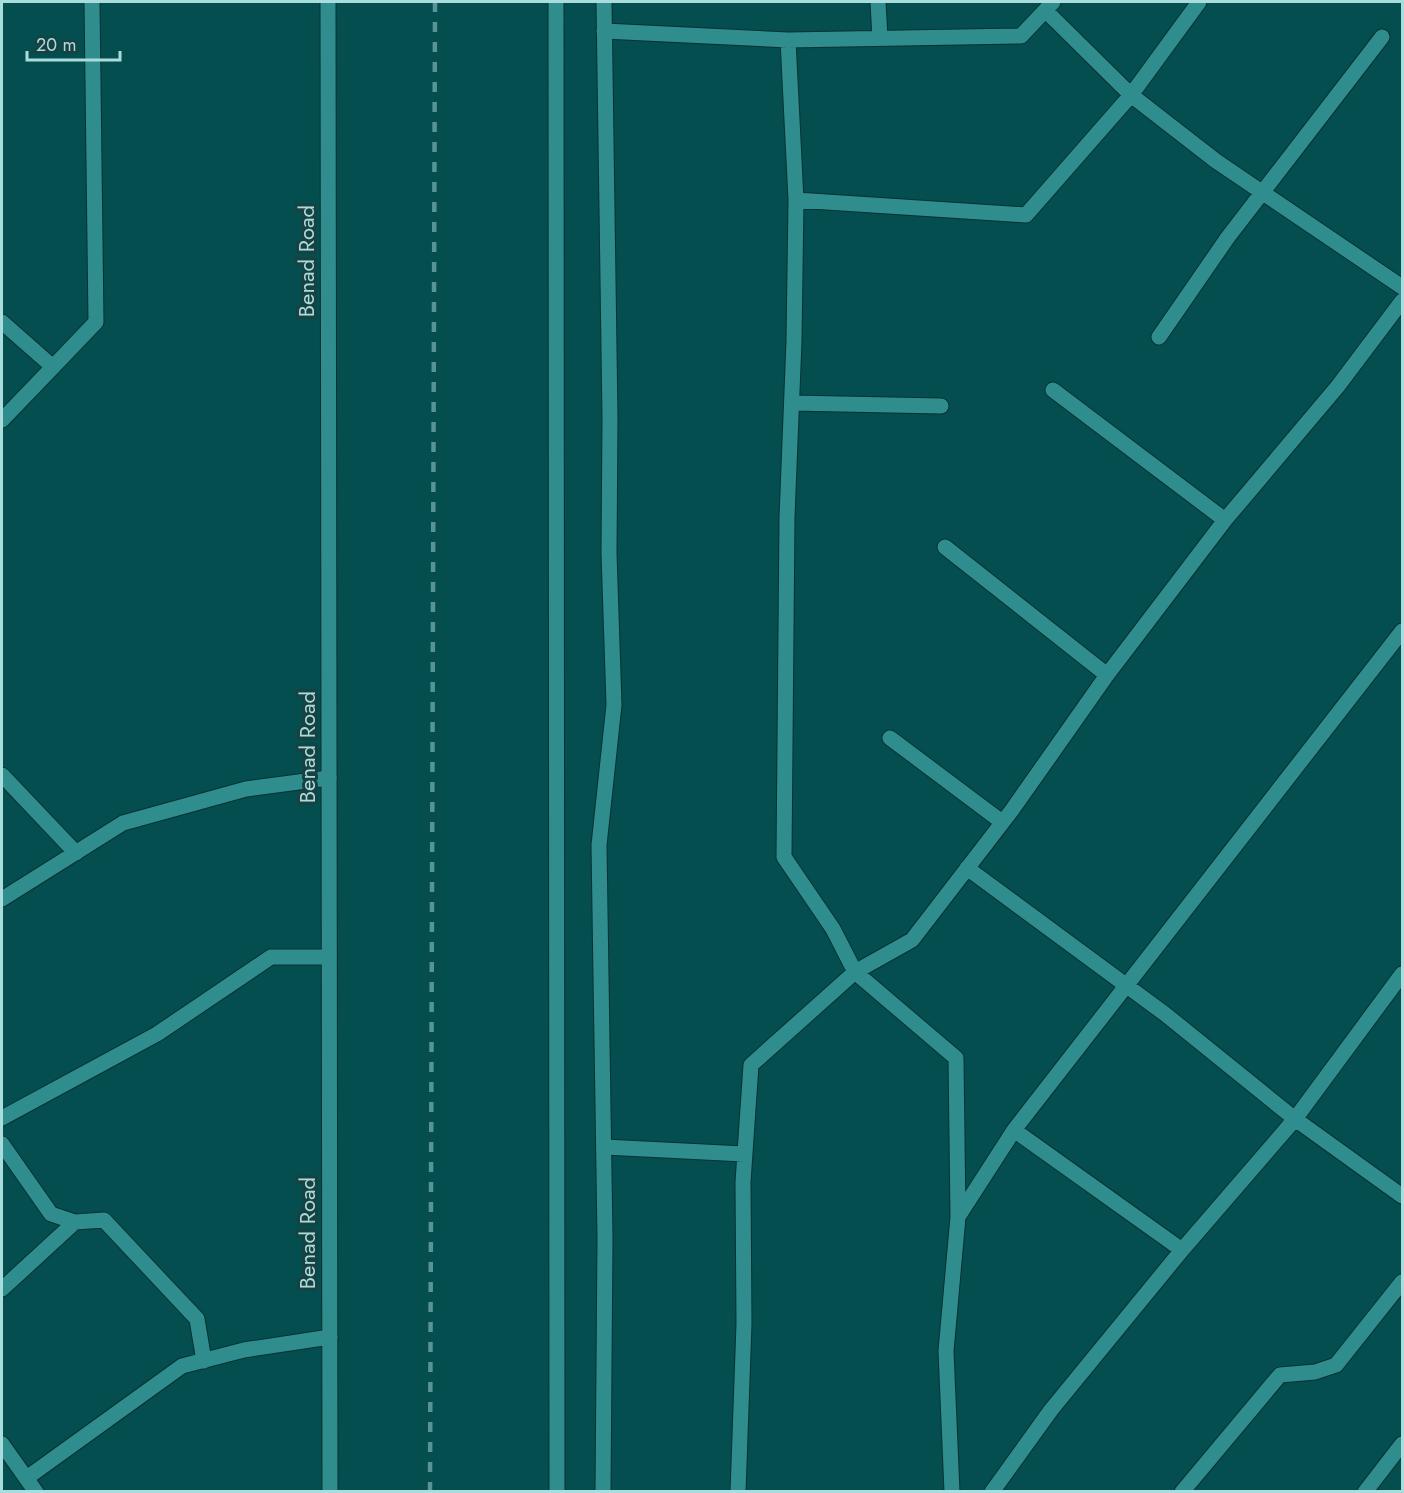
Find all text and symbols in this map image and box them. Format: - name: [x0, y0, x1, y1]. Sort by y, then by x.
- scale bar: [27, 24, 120, 62]
- text: 20 m: [36, 32, 76, 58]
- street label: Benad Road: [290, 205, 322, 317]
- street label: Benad Road: [291, 691, 323, 803]
- street label: Benad Road: [291, 1177, 323, 1289]

